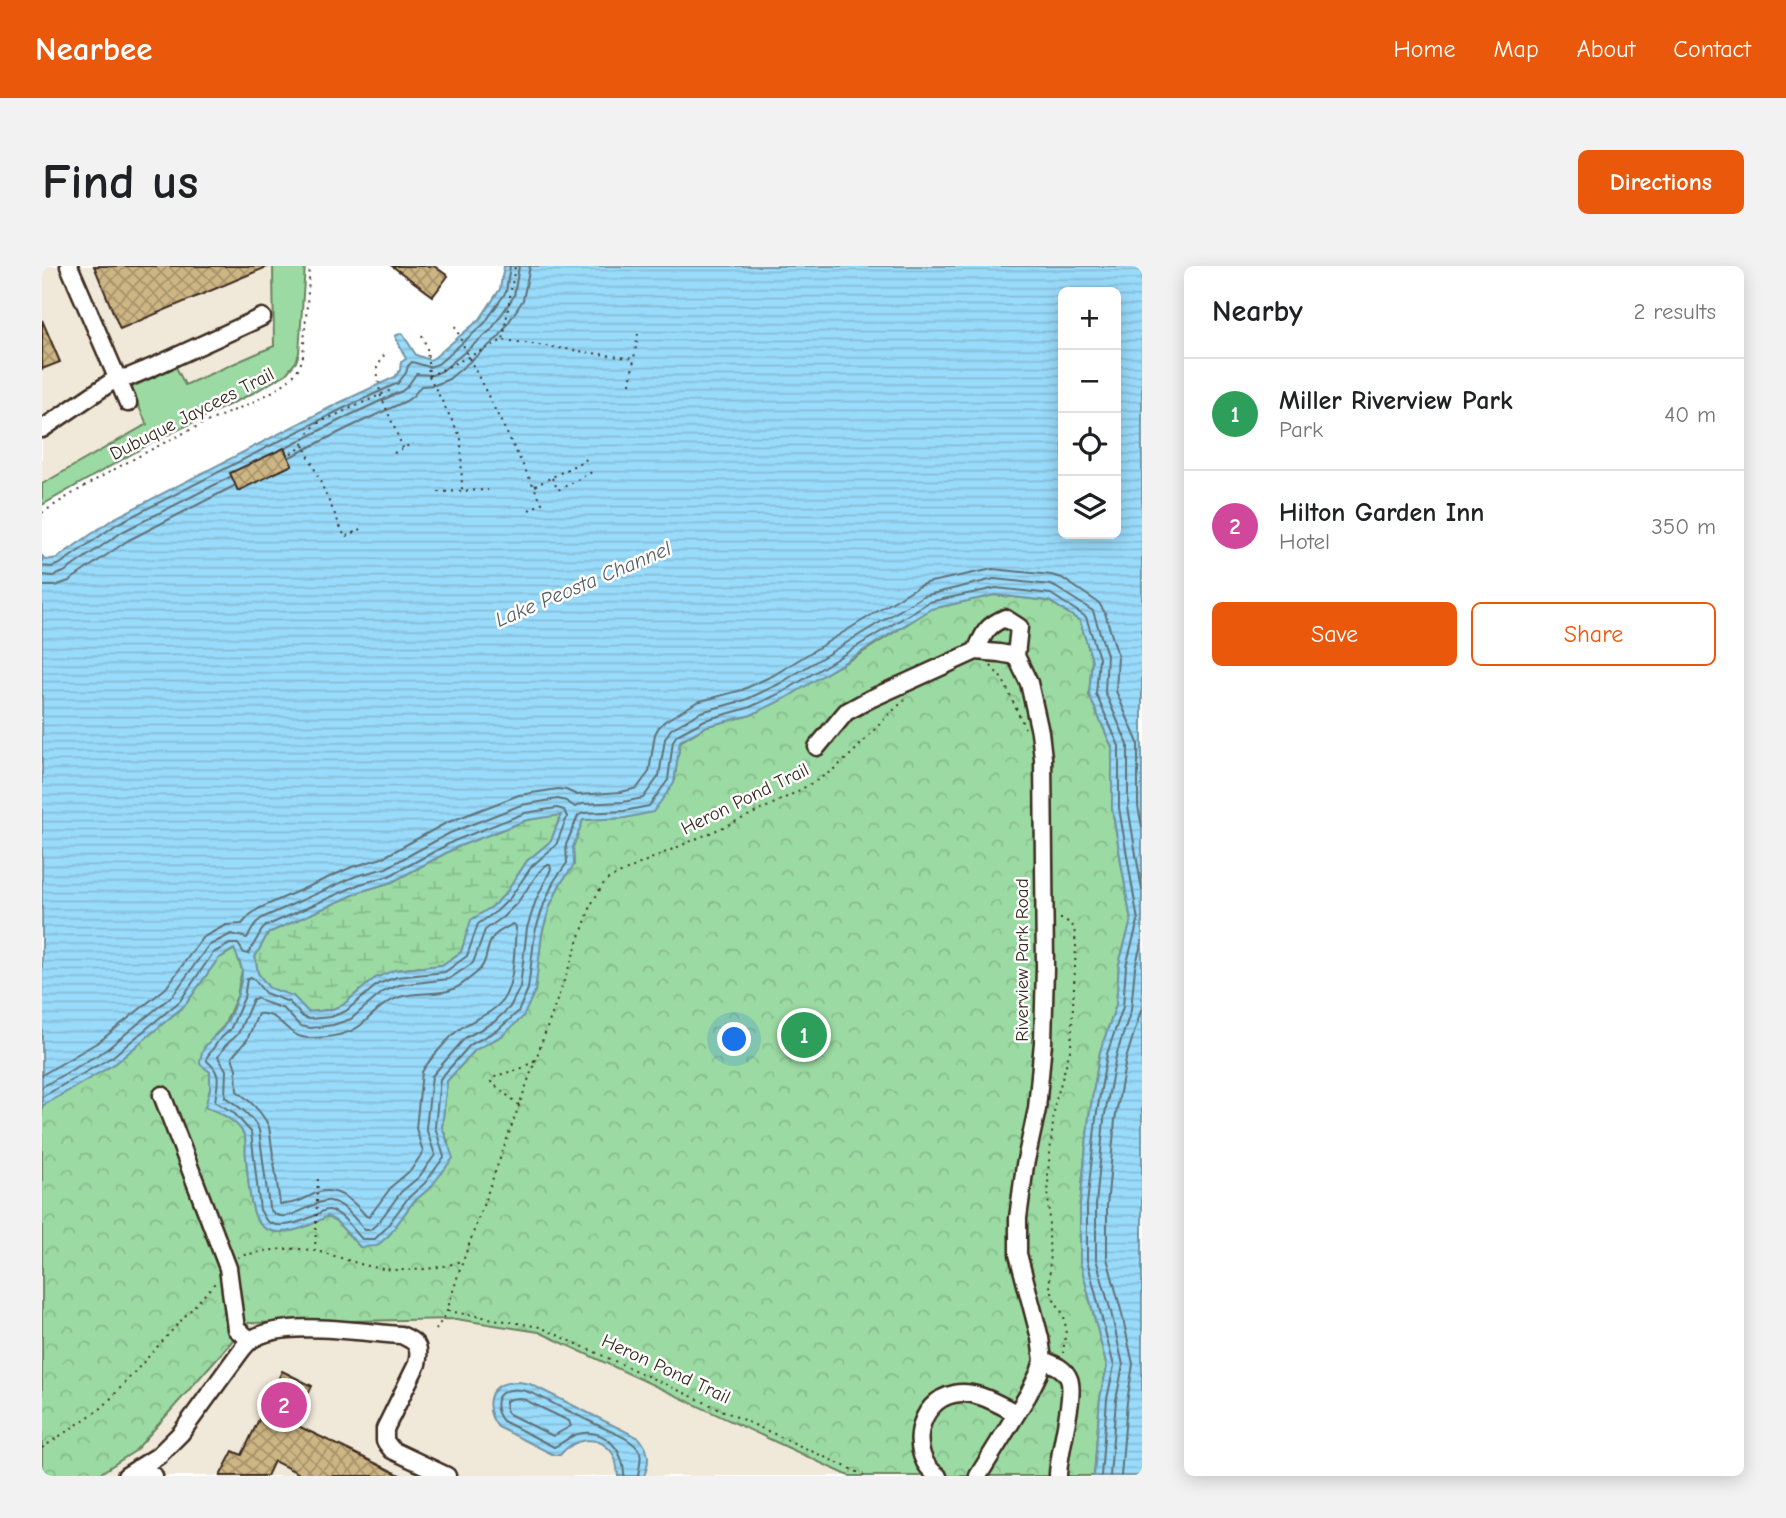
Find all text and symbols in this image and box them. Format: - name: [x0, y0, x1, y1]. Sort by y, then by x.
- text: Nearbee: [35, 30, 153, 68]
- text: Home: [1394, 35, 1455, 63]
- text: Map: [1493, 35, 1539, 63]
- text: About: [1577, 35, 1635, 63]
- text: Contact: [1673, 35, 1751, 63]
- button: Directions: [1578, 150, 1744, 214]
- text: Find us: [42, 154, 198, 210]
- map controls: [1058, 287, 1121, 539]
- button: +: [1058, 287, 1121, 350]
- text: Nearby: [1212, 294, 1303, 329]
- text: 2 results: [1634, 298, 1716, 325]
- button: −: [1058, 350, 1121, 413]
- street label: Dubuque Jaycees Trail: [106, 363, 278, 465]
- text: Miller Riverview Park: [1279, 386, 1513, 416]
- text: 1: [1230, 401, 1240, 428]
- text: 40 m: [1664, 401, 1716, 428]
- button: locate: [1058, 413, 1121, 476]
- text: Park: [1279, 416, 1323, 443]
- button: layers: [1058, 476, 1121, 539]
- text: Hilton Garden Inn: [1279, 498, 1484, 528]
- text: 2: [1229, 513, 1241, 540]
- text: 350 m: [1651, 513, 1716, 540]
- text: Hotel: [1279, 528, 1330, 555]
- water label: Lake Peosta Channel: [492, 536, 675, 632]
- button: Save: [1212, 602, 1457, 666]
- button: Share: [1471, 602, 1716, 666]
- street label: Heron Pond Trail: [677, 759, 813, 839]
- street label: Riverview Park Road: [1011, 878, 1033, 1042]
- pin: 1: [781, 1009, 827, 1061]
- your location: [717, 1022, 751, 1056]
- street label: Heron Pond Trail: [598, 1330, 734, 1408]
- pin: 2: [261, 1379, 307, 1431]

